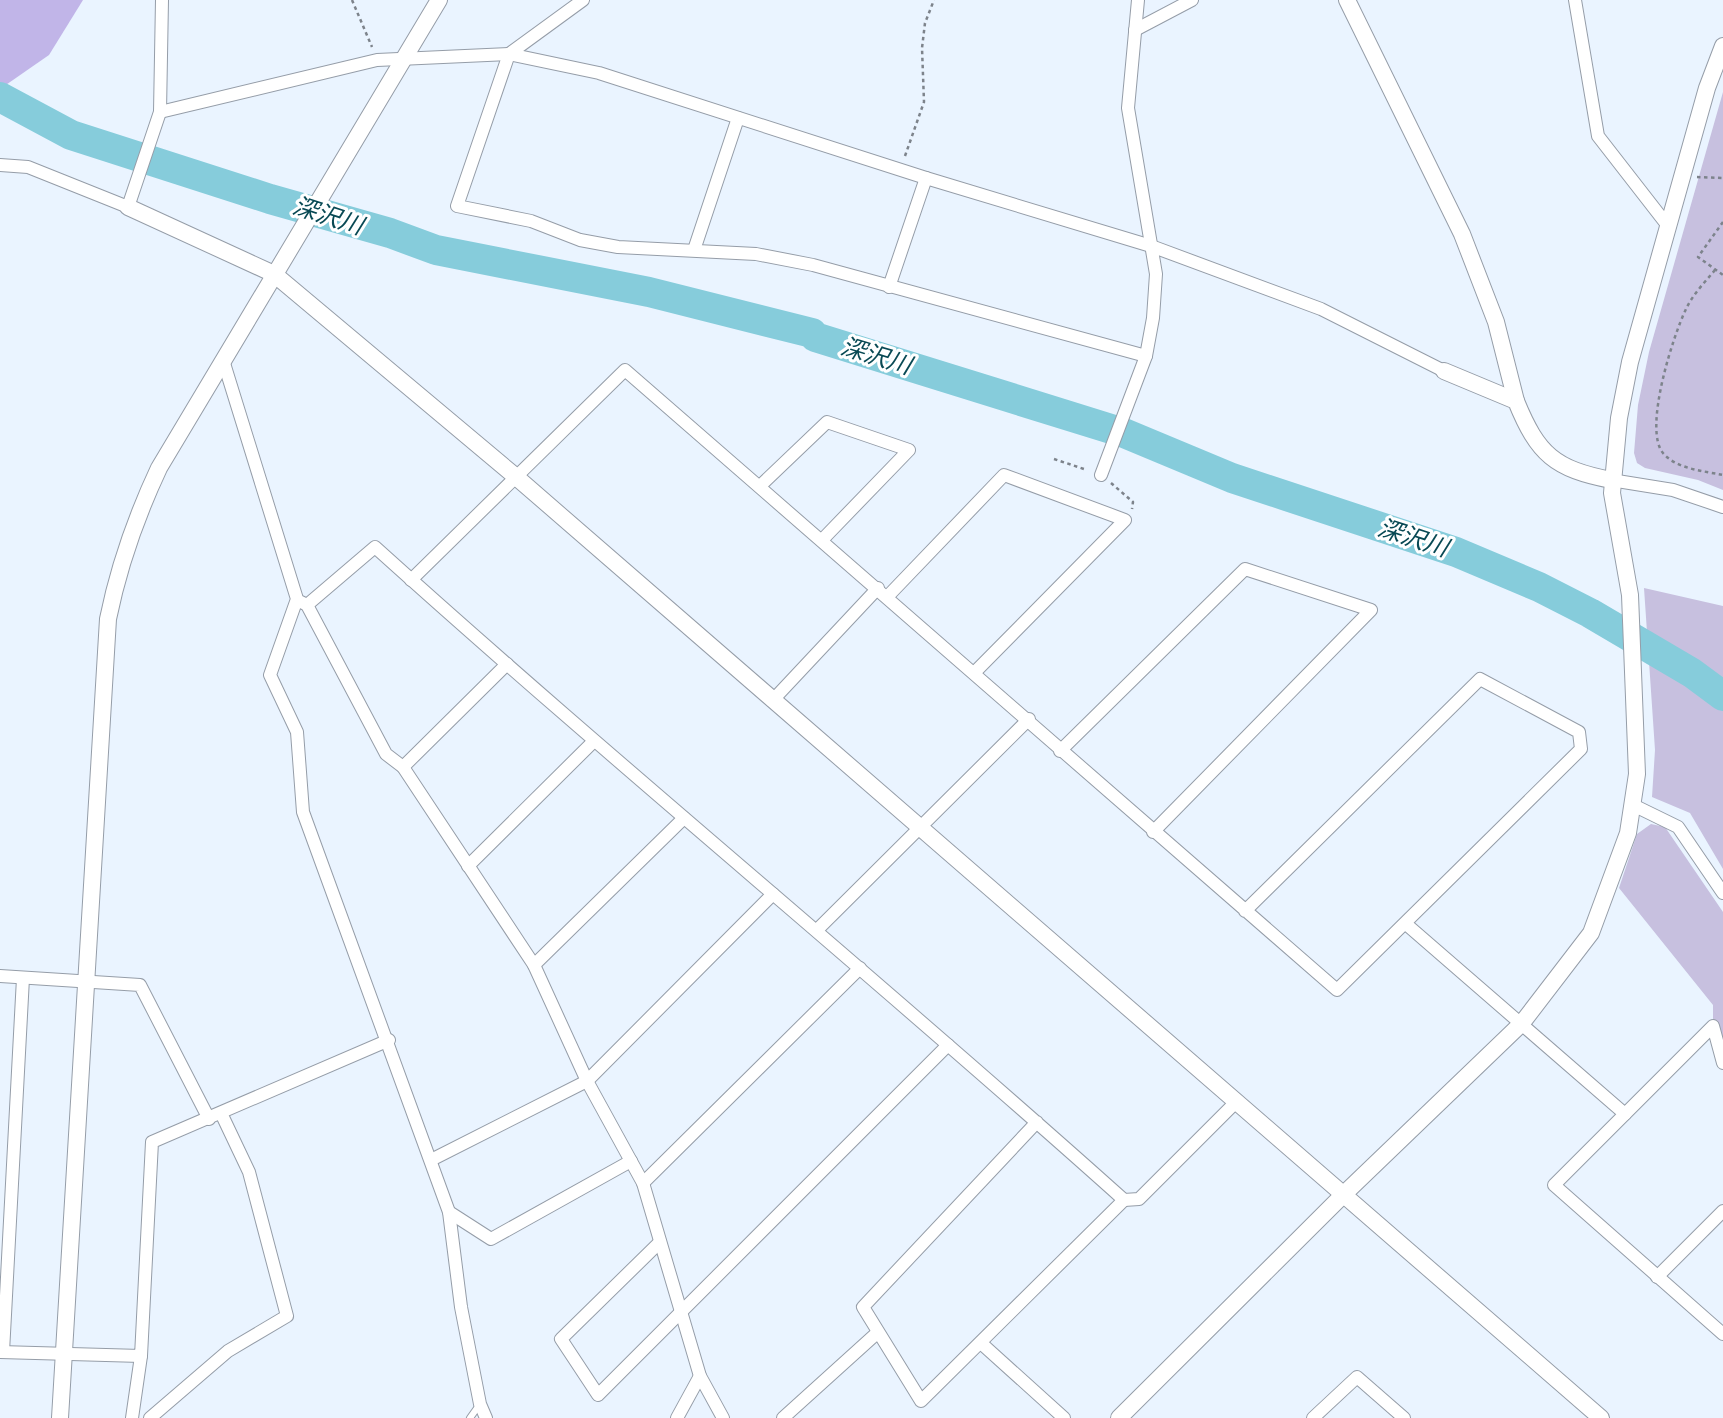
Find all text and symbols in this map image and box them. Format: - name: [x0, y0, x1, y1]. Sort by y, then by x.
- water label: 深沢川: [289, 191, 370, 241]
- water label: 深沢川: [837, 331, 918, 381]
- water label: 深沢川: [1374, 513, 1455, 563]

